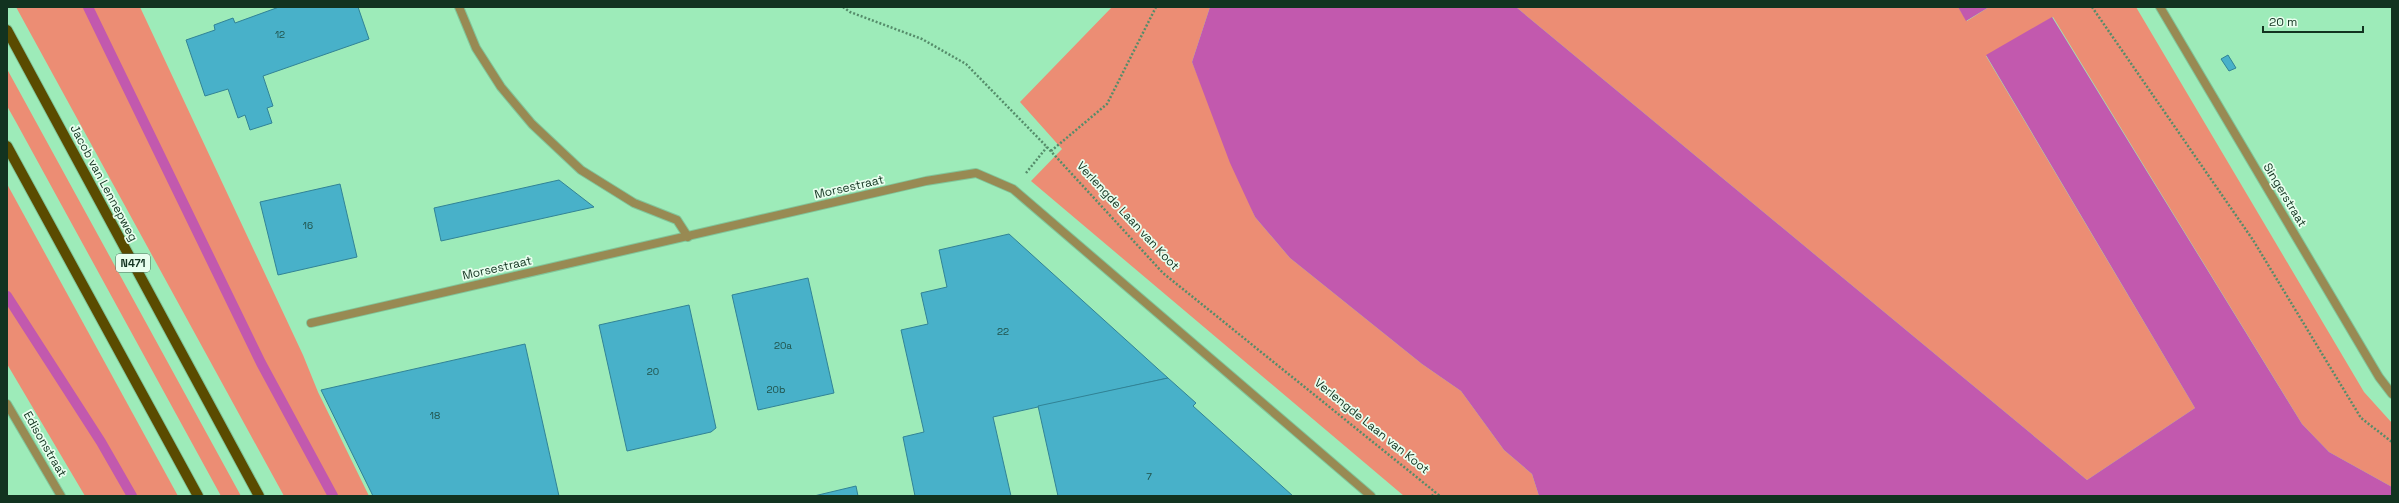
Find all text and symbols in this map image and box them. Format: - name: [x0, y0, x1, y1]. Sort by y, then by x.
- scale bar: [2263, 8, 2363, 34]
- text: 20 m: [2269, 14, 2297, 30]
- house number: 12: [275, 28, 285, 41]
- street label: Jacob van Lennepweg: [66, 122, 142, 244]
- street label: Verlengde Laan van Koot: [1073, 158, 1183, 274]
- street label: Singerstraat: [2260, 160, 2310, 230]
- street label: Morsestraat: [813, 171, 885, 203]
- house number: 16: [303, 219, 313, 232]
- street label: Morsestraat: [461, 252, 533, 284]
- road number: N471: [116, 254, 150, 272]
- house number: 22: [997, 325, 1009, 338]
- house number: 20a: [774, 339, 792, 352]
- house number: 20: [647, 365, 659, 378]
- street label: Verlengde Laan van Koot: [1311, 375, 1433, 477]
- house number: 20b: [767, 383, 785, 396]
- street label: Edisonstraat: [20, 408, 70, 480]
- house number: 18: [430, 409, 440, 422]
- house number: 7: [1146, 470, 1152, 483]

